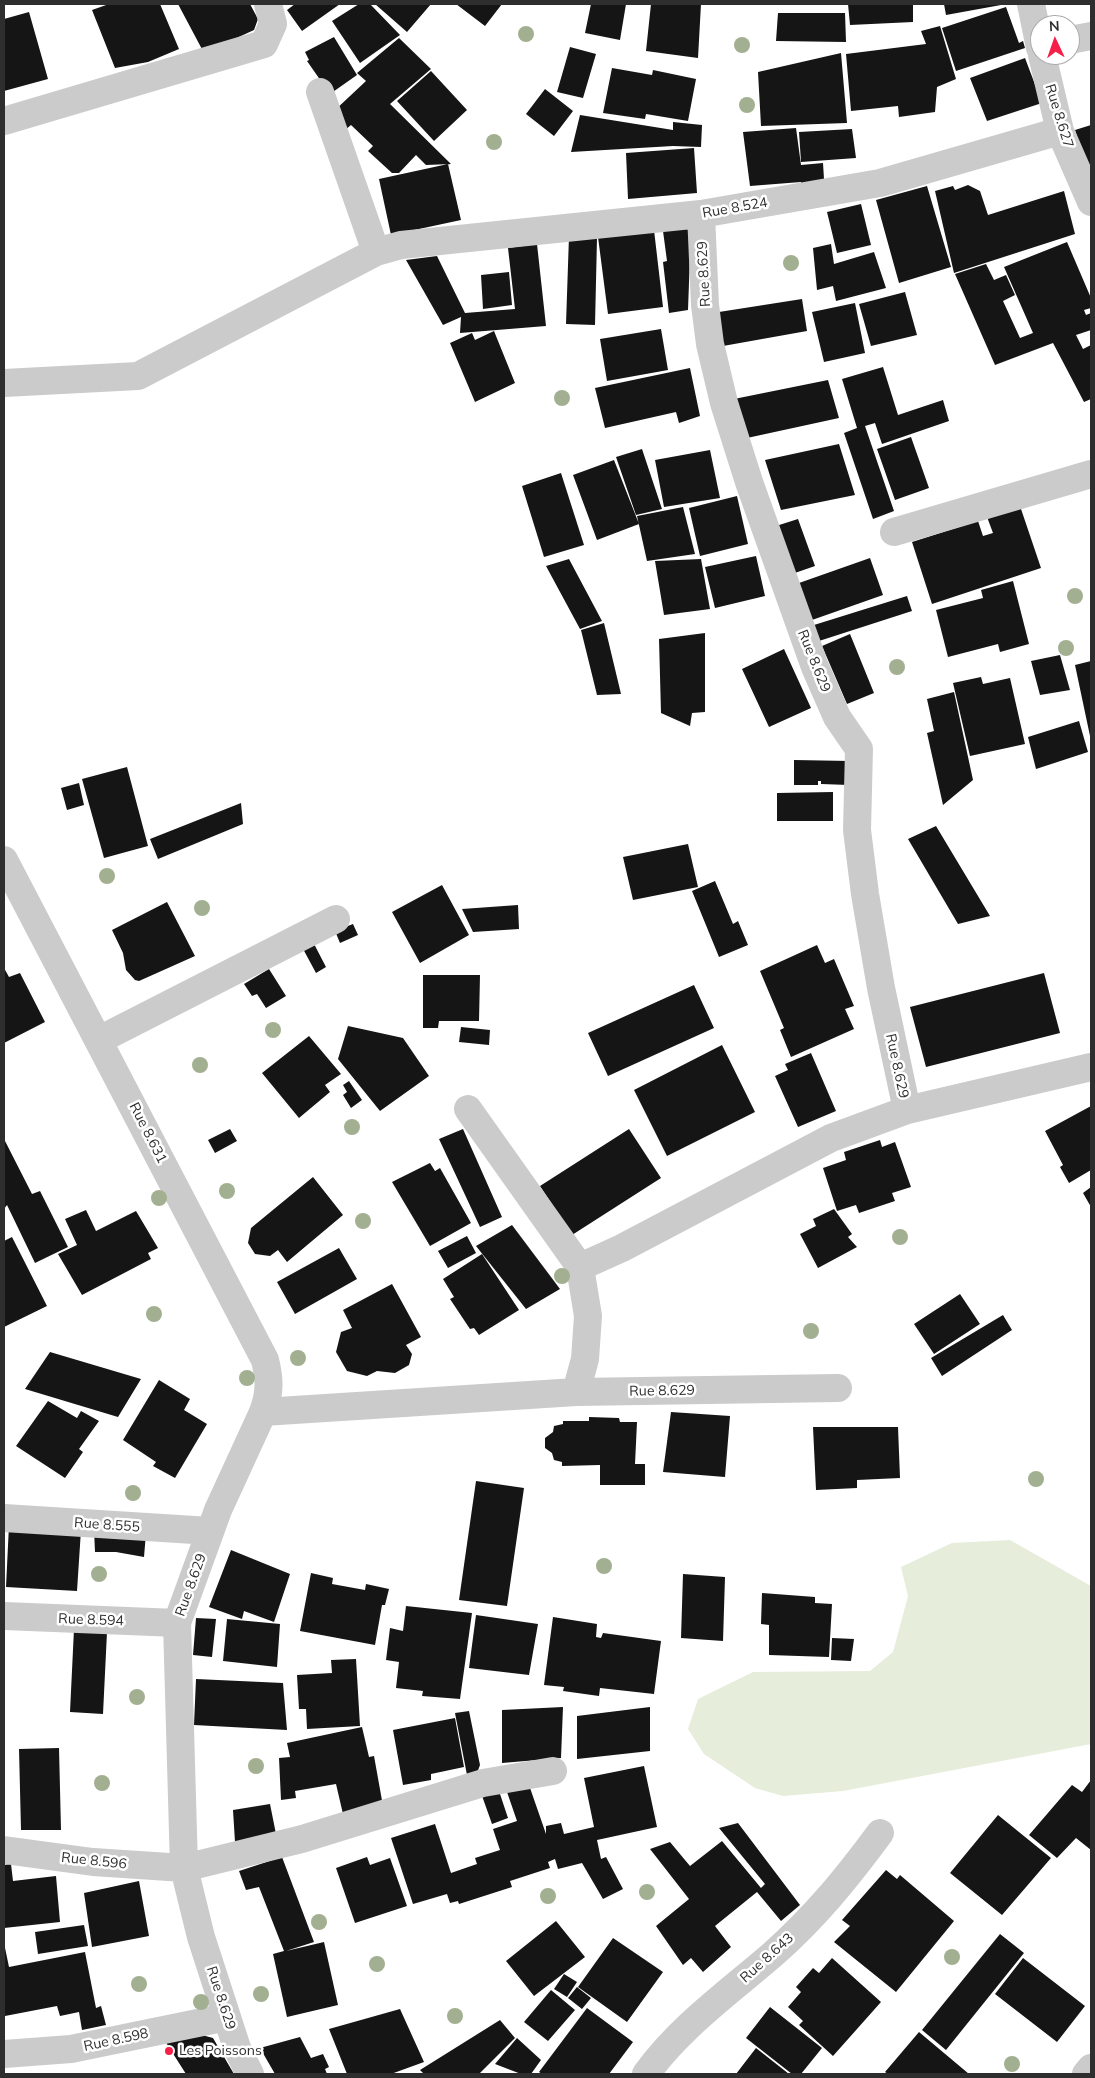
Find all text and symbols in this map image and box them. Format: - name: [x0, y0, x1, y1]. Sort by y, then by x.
- north arrow: [1030, 15, 1080, 65]
- text: N: [1049, 17, 1060, 35]
- street label: Rue 8.627: [1041, 82, 1077, 150]
- street label: Rue 8.524: [701, 194, 769, 222]
- street label: Rue 8.629: [694, 241, 714, 307]
- street label: Rue 8.629: [794, 627, 834, 695]
- street label: Rue 8.629: [882, 1032, 912, 1100]
- street label: Rue 8.631: [126, 1100, 170, 1166]
- street label: Rue 8.629: [629, 1382, 695, 1400]
- street label: Rue 8.555: [74, 1514, 140, 1536]
- street label: Rue 8.629: [172, 1551, 210, 1619]
- street label: Rue 8.594: [58, 1610, 124, 1630]
- street label: Rue 8.596: [60, 1849, 128, 1873]
- street label: Rue 8.643: [737, 1930, 797, 1986]
- street label: Rue 8.629: [203, 1964, 239, 2032]
- street label: Rue 8.598: [82, 2025, 150, 2055]
- place label: Les Poissons: [179, 2043, 262, 2059]
- marker: Les Poissons: [163, 2045, 175, 2057]

